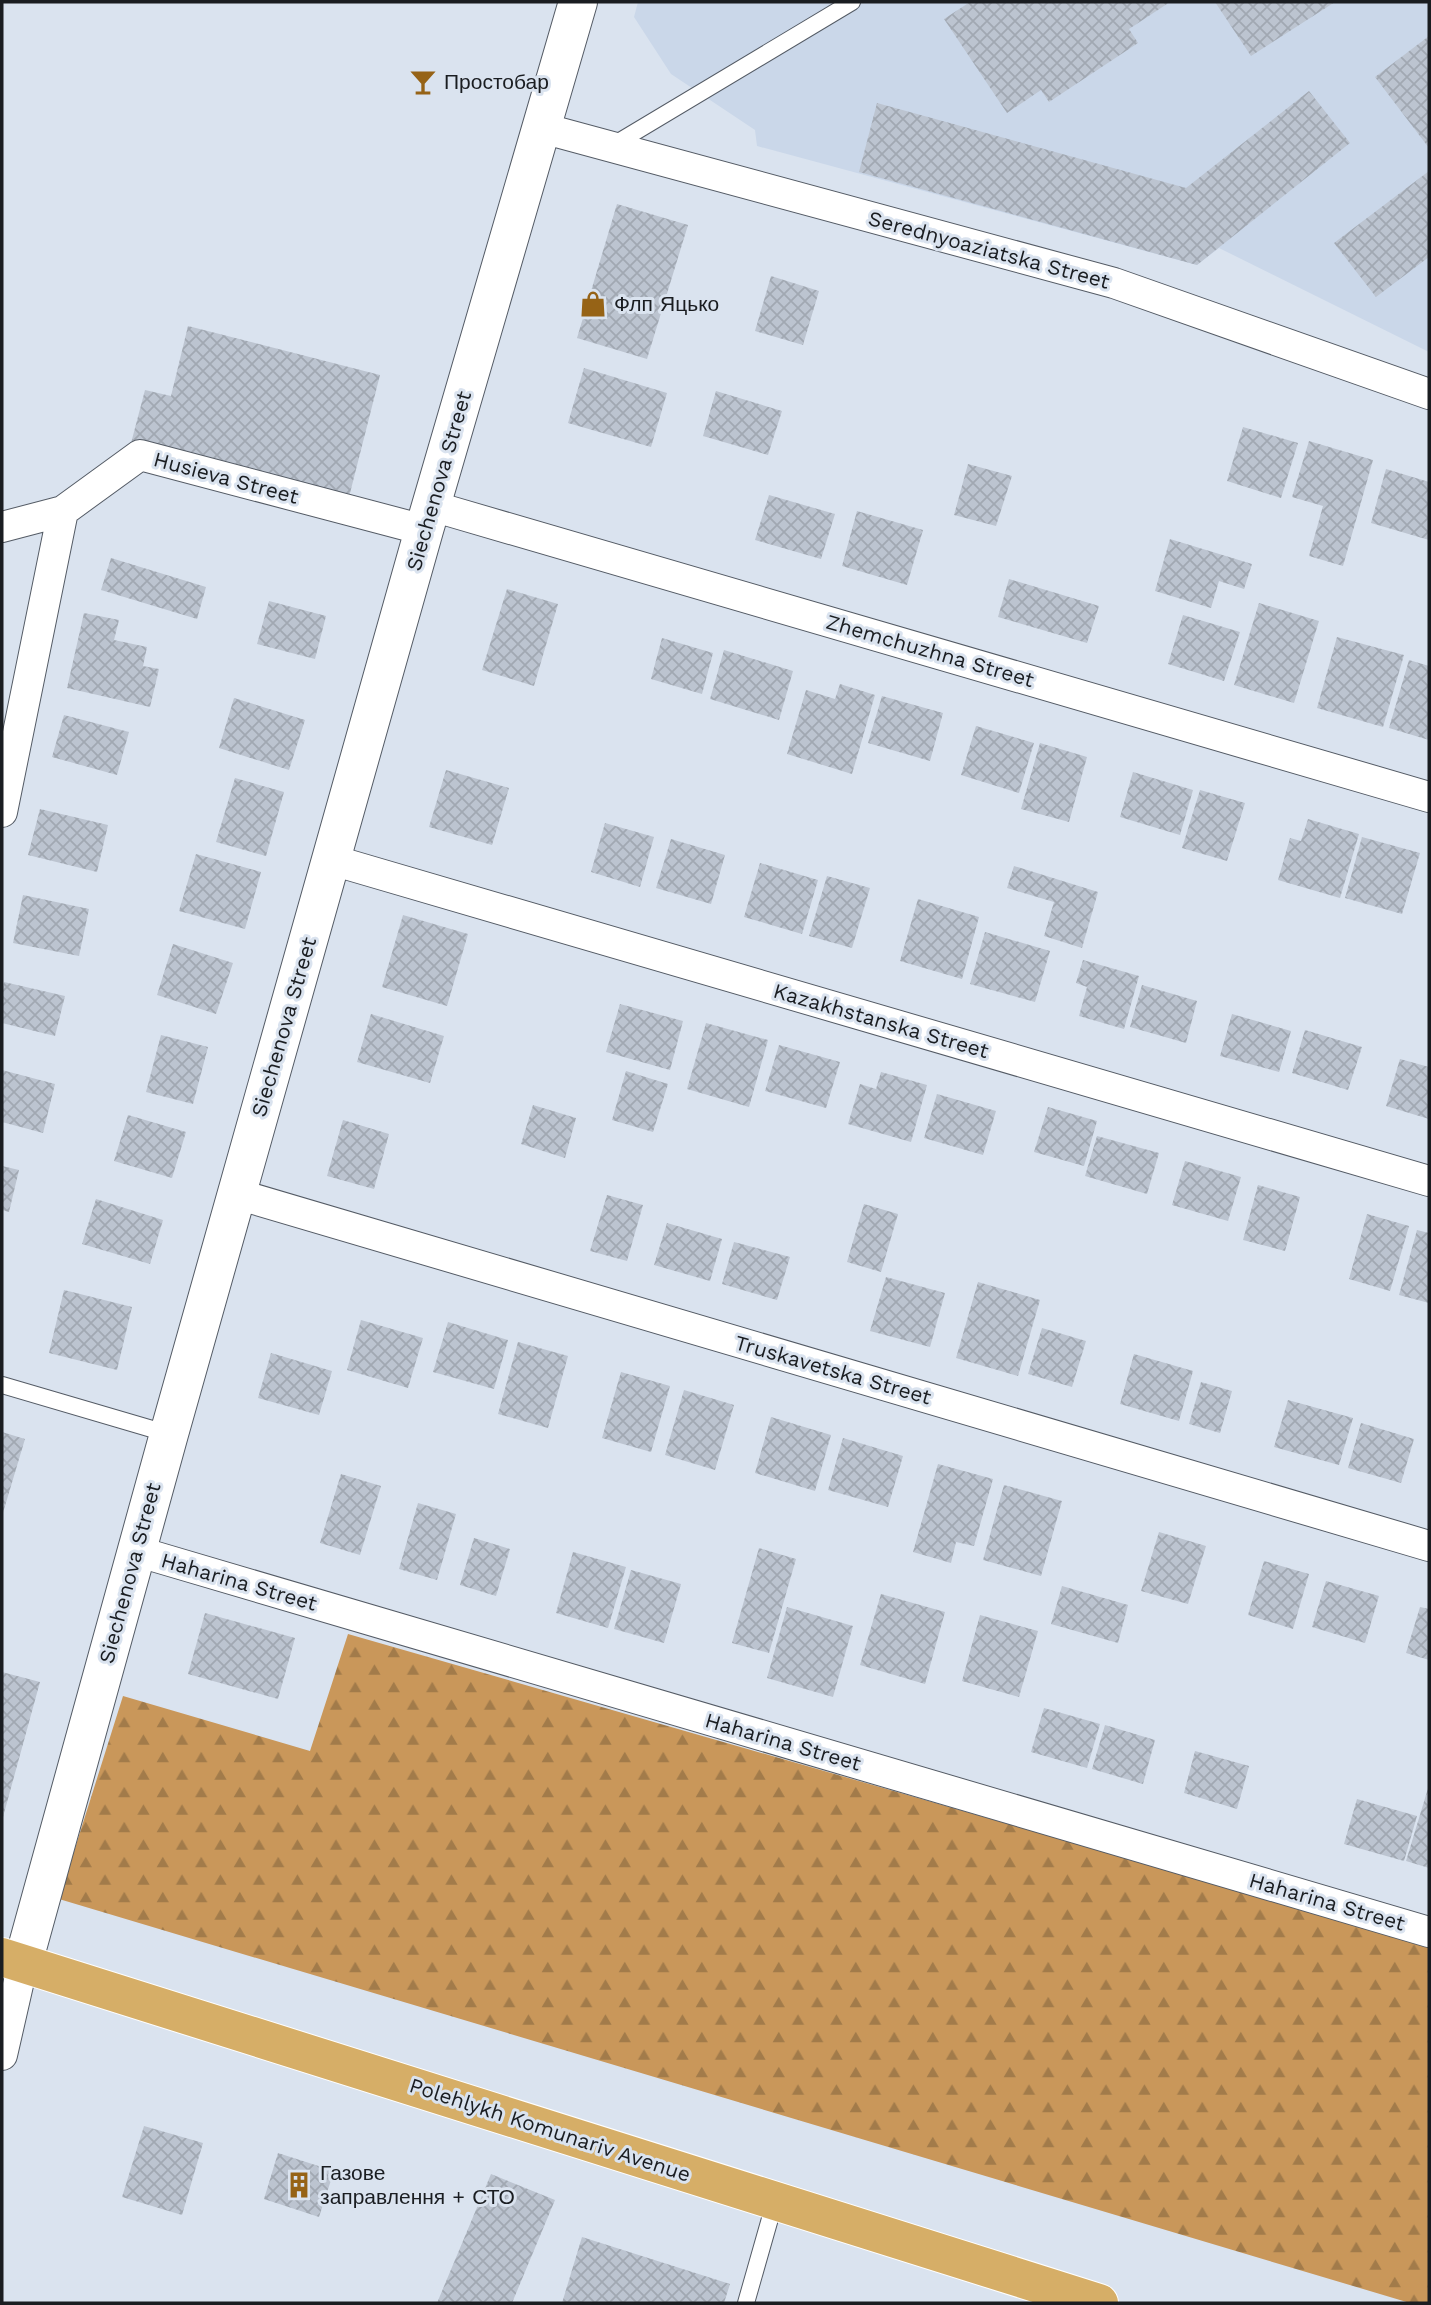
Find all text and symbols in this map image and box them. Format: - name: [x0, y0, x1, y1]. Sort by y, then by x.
- bar icon: Простобар: [408, 67, 438, 97]
- place label: Простобар: [444, 69, 549, 94]
- street label: Serednyoaziatska Street: [866, 205, 1113, 294]
- shop icon: Флп Яцько: [578, 289, 608, 319]
- place label: Флп Яцько: [614, 291, 719, 316]
- street label: Siechenova Street: [401, 388, 476, 574]
- street label: Husieva Street: [151, 446, 302, 509]
- street label: Zhemchuzhna Street: [823, 609, 1037, 692]
- street label: Siechenova Street: [246, 934, 321, 1120]
- street label: Kazakhstanska Street: [771, 978, 992, 1063]
- street label: Truskavetska Street: [732, 1330, 934, 1410]
- street label: Siechenova Street: [93, 1480, 166, 1666]
- street label: Haharina Street: [158, 1547, 320, 1616]
- street label: Haharina Street: [702, 1707, 864, 1776]
- street label: Haharina Street: [1246, 1867, 1408, 1936]
- street label: Polehlykh Komunariv Avenue: [406, 2072, 694, 2187]
- place label: Газове заправлення + СТО: [320, 2160, 515, 2209]
- building icon: Газове заправлення + СТО: [284, 2170, 314, 2200]

